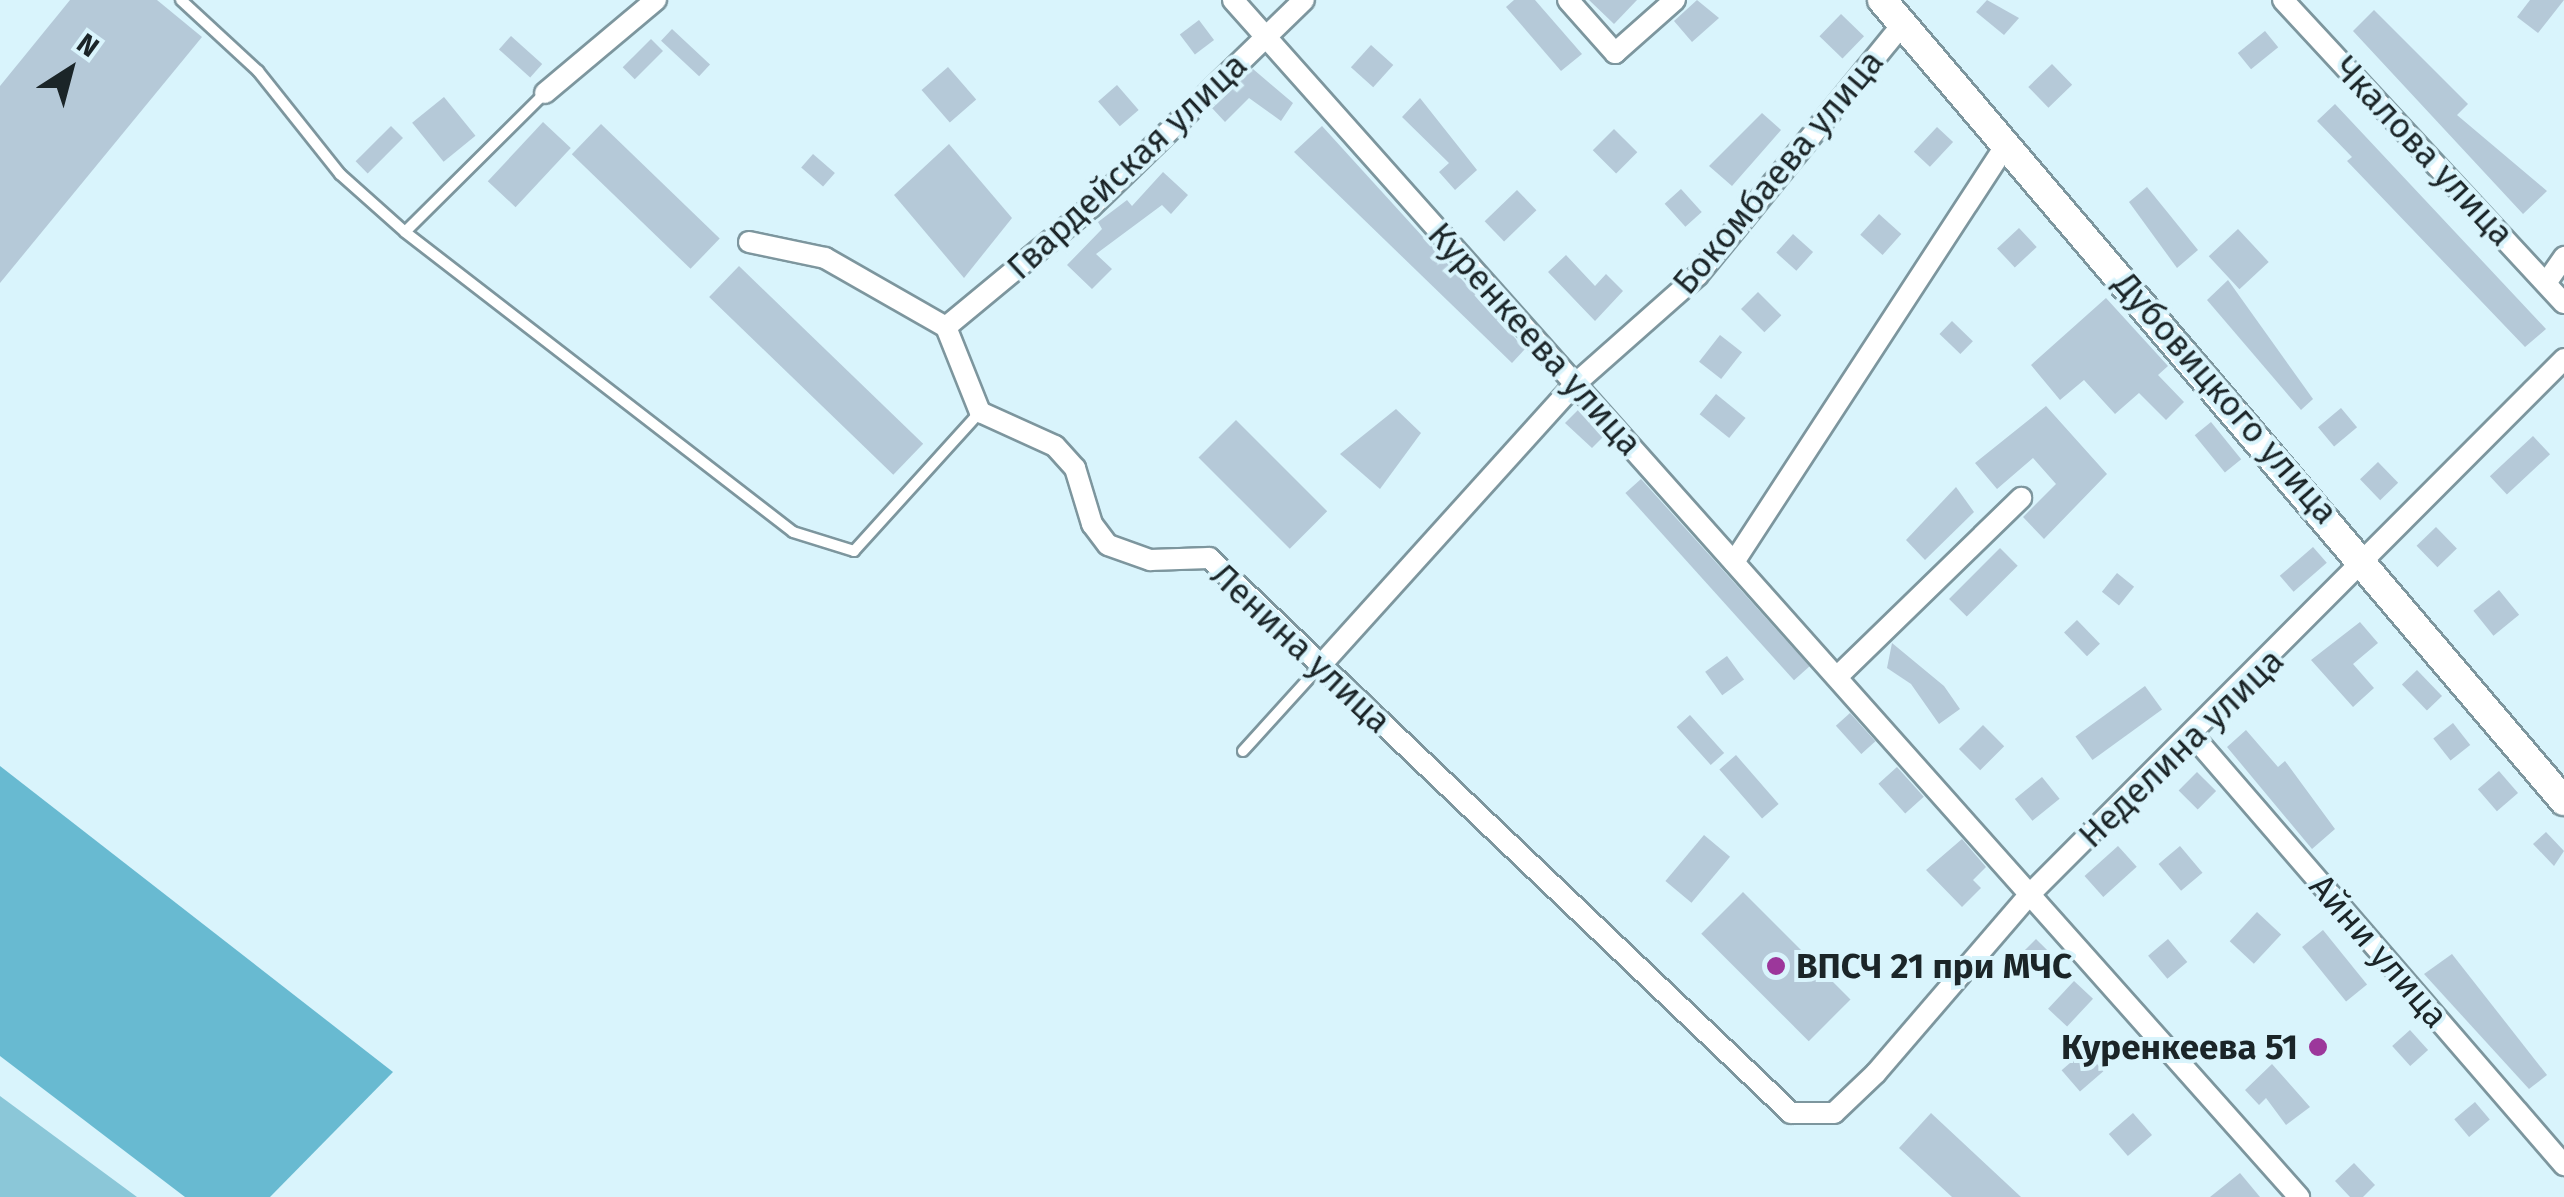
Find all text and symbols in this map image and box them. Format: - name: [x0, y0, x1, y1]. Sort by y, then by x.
- north arrow: [20, 20, 120, 120]
- text: N: [71, 27, 105, 64]
- street label: Бокомбаева улица: [1664, 41, 1892, 303]
- street label: Гвардейская улица: [998, 44, 1256, 288]
- street label: Чкалова улица: [2325, 47, 2523, 255]
- street label: Куренкеева улица: [1419, 214, 1651, 464]
- street label: Дубовицкого улица: [2105, 263, 2347, 533]
- street label: Ленина улица: [1202, 554, 1400, 742]
- street label: Неделина улица: [2070, 640, 2292, 856]
- street label: Айни улица: [2301, 866, 2457, 1036]
- place label: ВПСЧ 21 при МЧС: [1796, 945, 2072, 987]
- marker: ВПСЧ 21 при МЧС: [1765, 955, 1787, 977]
- place label: Куренкеева 51: [2061, 1026, 2298, 1068]
- marker: Куренкеева 51: [2307, 1036, 2329, 1058]

